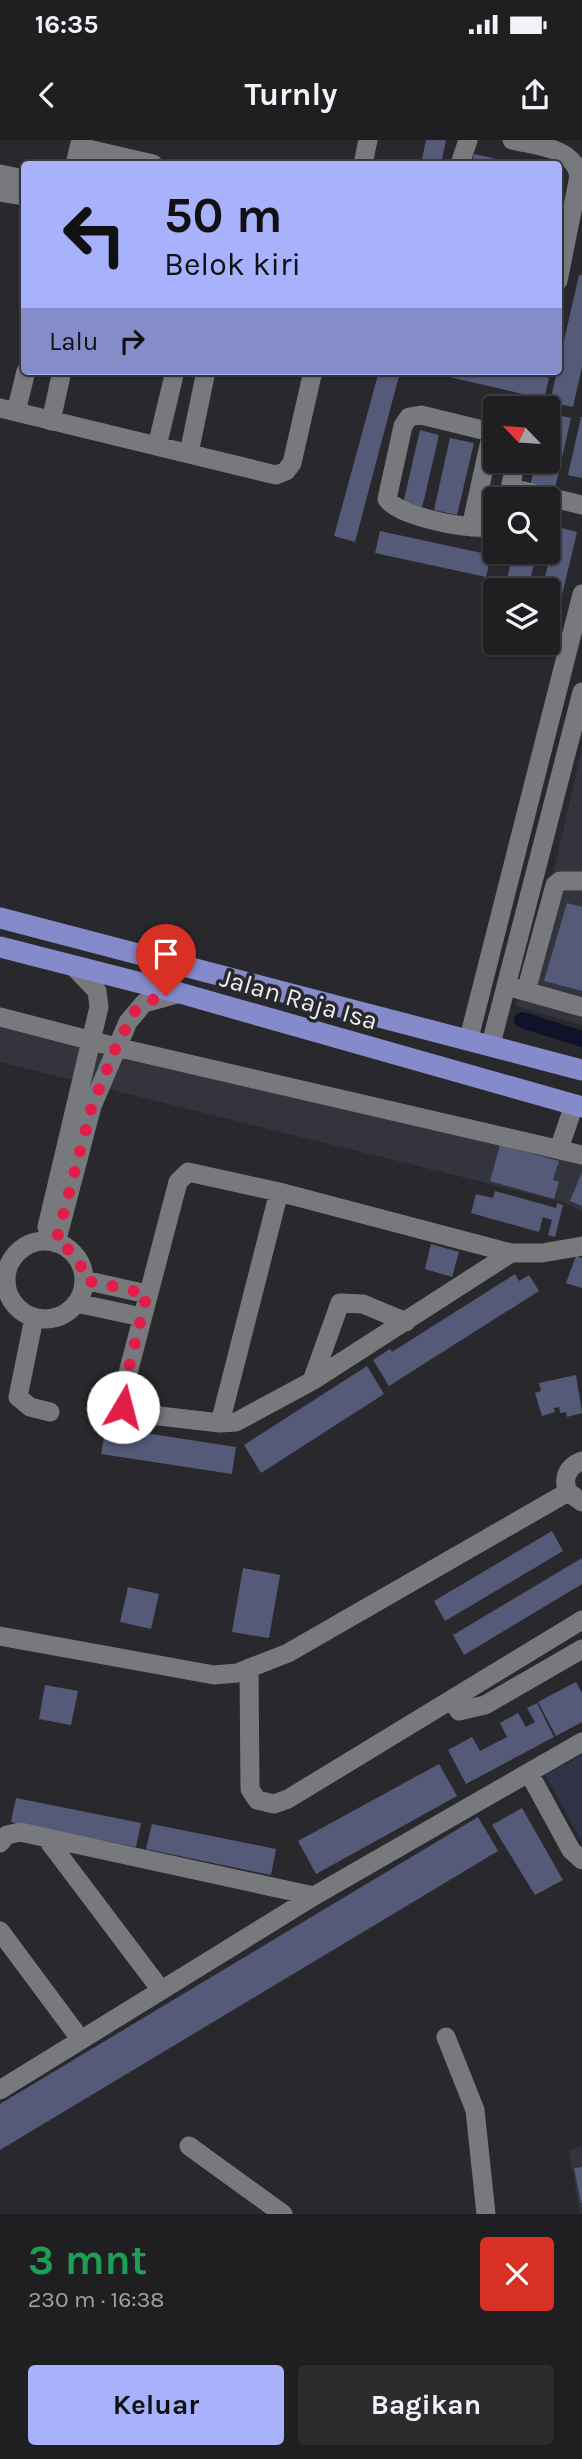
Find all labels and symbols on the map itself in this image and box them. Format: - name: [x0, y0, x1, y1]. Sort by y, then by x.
- north arrow: [483, 396, 560, 472]
- pin: [136, 924, 196, 996]
- street label: Jalan Raja Isa: [217, 962, 381, 1037]
- position arrow: [86, 1370, 160, 1444]

